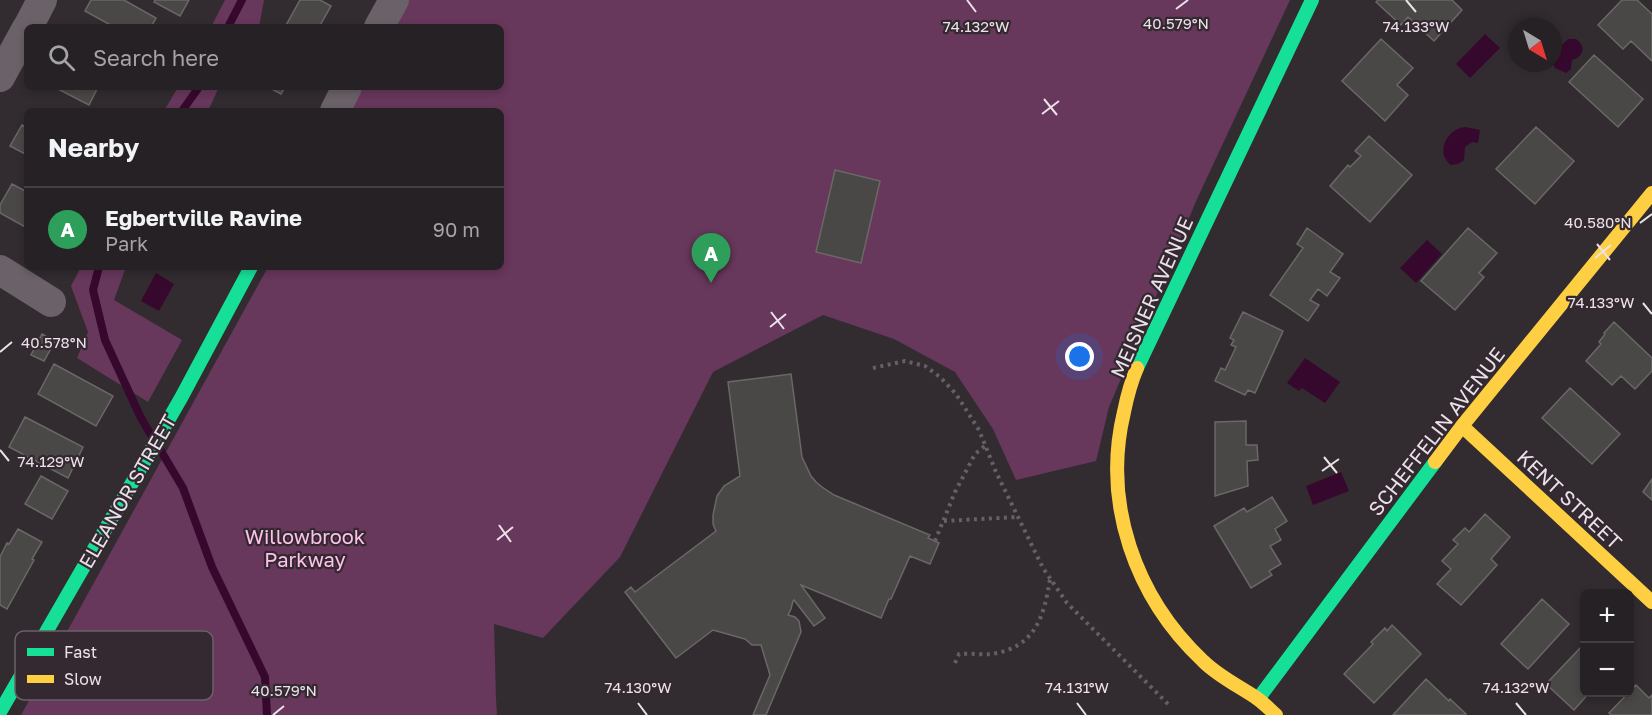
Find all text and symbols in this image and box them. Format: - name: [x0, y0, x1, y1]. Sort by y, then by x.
- text: 40.579°N: [1143, 14, 1209, 32]
- text: 74.132°W: [943, 17, 1009, 35]
- text: 74.133°W: [1383, 17, 1449, 35]
- north arrow: [1508, 18, 1562, 72]
- search box: [24, 24, 504, 90]
- icon: search: [45, 41, 78, 74]
- text: Search here: [93, 44, 219, 71]
- text: Nearby: [48, 132, 139, 163]
- text: Egbertville Ravine: [105, 204, 302, 231]
- street label: MEISNER AVENUE: [1105, 213, 1197, 381]
- text: 40.580°N: [1564, 213, 1632, 231]
- text: A: [60, 217, 75, 241]
- text: 90 m: [433, 217, 480, 241]
- text: Park: [105, 231, 148, 255]
- pin: A: [692, 234, 730, 283]
- text: 74.133°W: [1568, 293, 1634, 311]
- text: 40.578°N: [21, 333, 87, 351]
- your location: [1065, 342, 1094, 371]
- street label: SCHEFFELIN AVENUE: [1363, 342, 1509, 520]
- street label: ELEANOR STREET: [73, 410, 181, 572]
- street label: KENT STREET: [1513, 444, 1627, 554]
- text: 74.129°W: [18, 452, 84, 470]
- park label: Willowbrook Parkway: [245, 524, 365, 571]
- map controls: [1580, 589, 1634, 697]
- button: +: [1580, 589, 1634, 643]
- legend: [15, 631, 213, 700]
- text: Fast: [64, 642, 97, 662]
- button: −: [1580, 643, 1634, 697]
- text: Slow: [64, 669, 102, 689]
- text: 74.130°W: [604, 678, 672, 696]
- text: 74.131°W: [1045, 678, 1109, 696]
- text: 74.132°W: [1483, 678, 1549, 696]
- text: 40.579°N: [251, 681, 317, 699]

